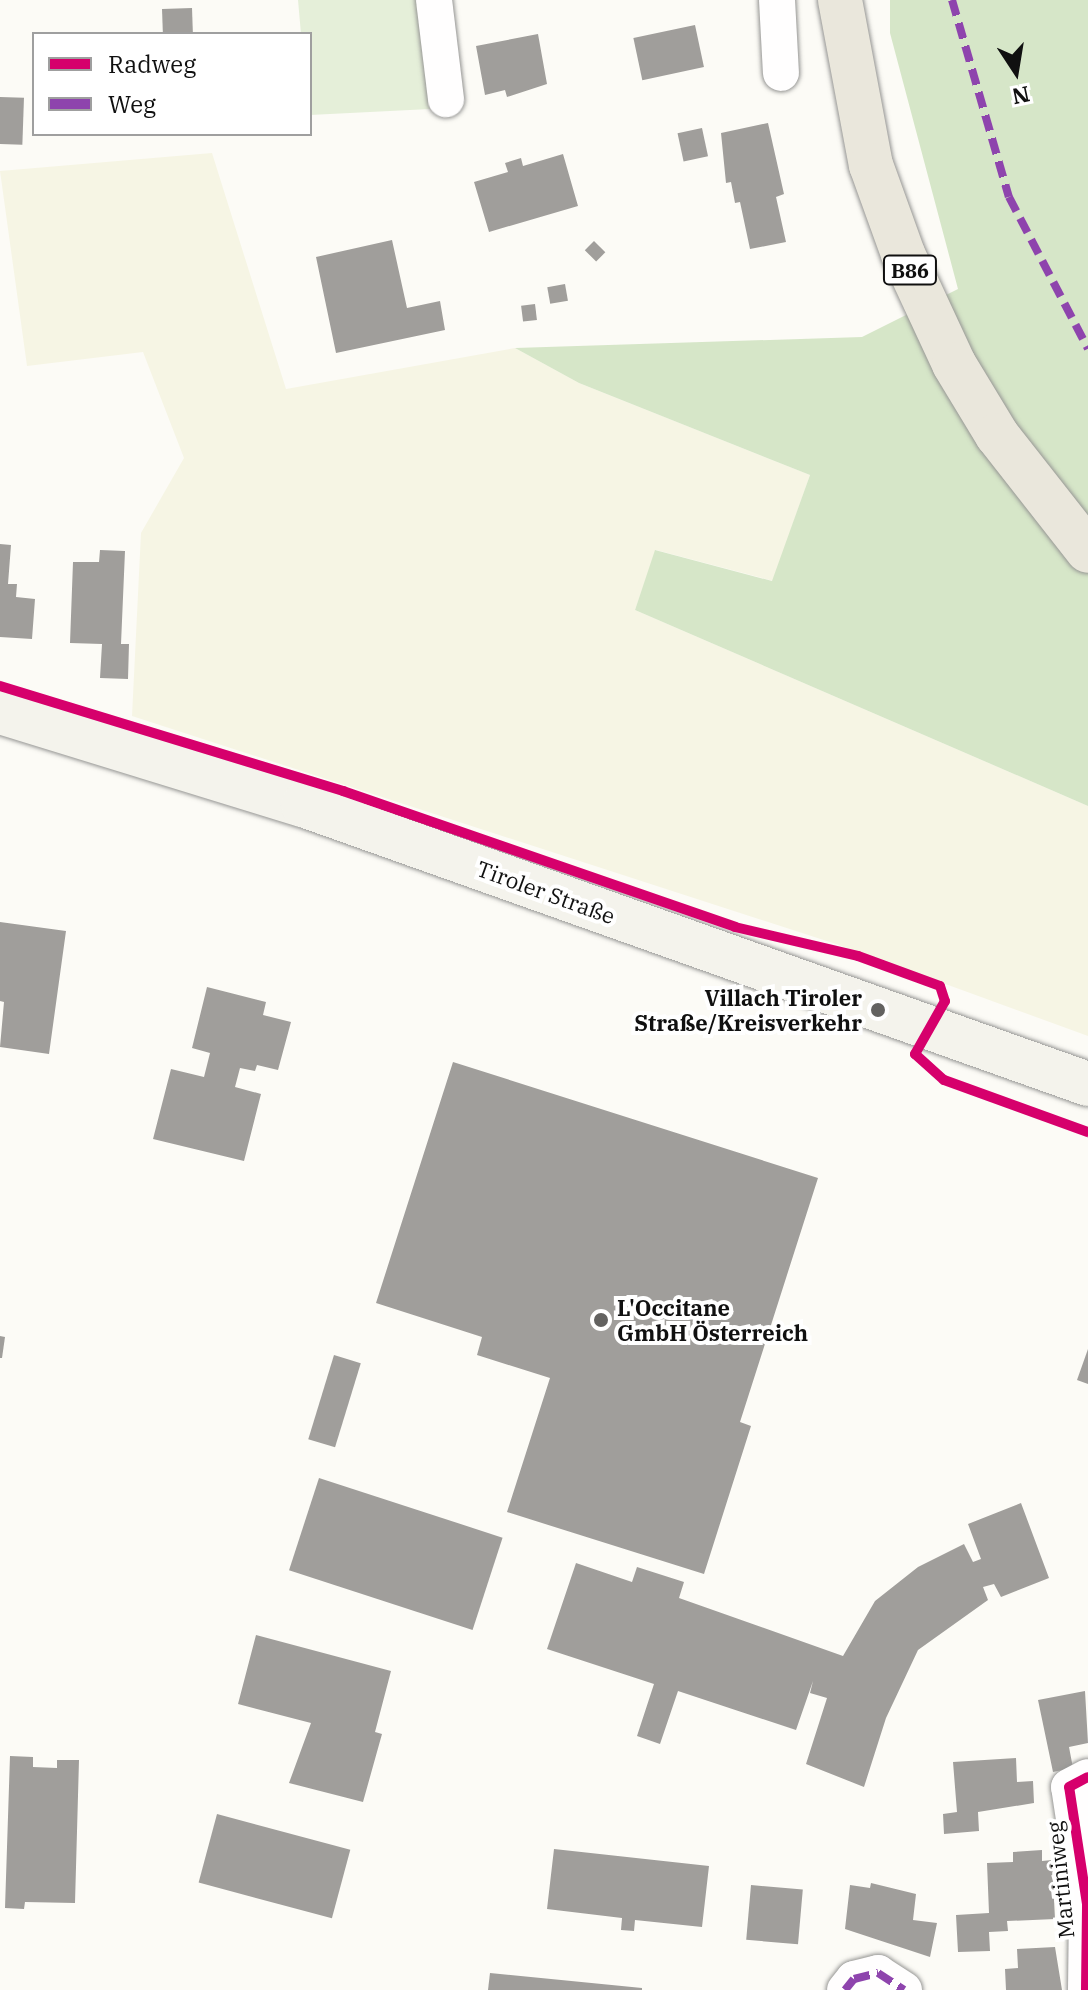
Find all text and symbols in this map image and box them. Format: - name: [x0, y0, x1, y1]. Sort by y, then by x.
- legend: [32, 32, 312, 136]
- north arrow: [976, 32, 1056, 112]
- text: Radweg: [108, 48, 196, 80]
- text: N: [1010, 80, 1033, 112]
- text: Weg: [108, 88, 156, 120]
- road number: B86: [882, 254, 938, 286]
- street label: Tiroler Straße: [473, 855, 619, 929]
- place label: Villach Tiroler Straße/Kreisverkehr: [634, 984, 862, 1036]
- marker: Villach Tiroler Straße/Kreisverkehr: [869, 1001, 887, 1019]
- place label: L'Occitane GmbH Österreich: [617, 1294, 808, 1346]
- marker: L'Occitane GmbH Österreich: [592, 1311, 610, 1329]
- street label: Martiniweg: [1041, 1820, 1079, 1940]

